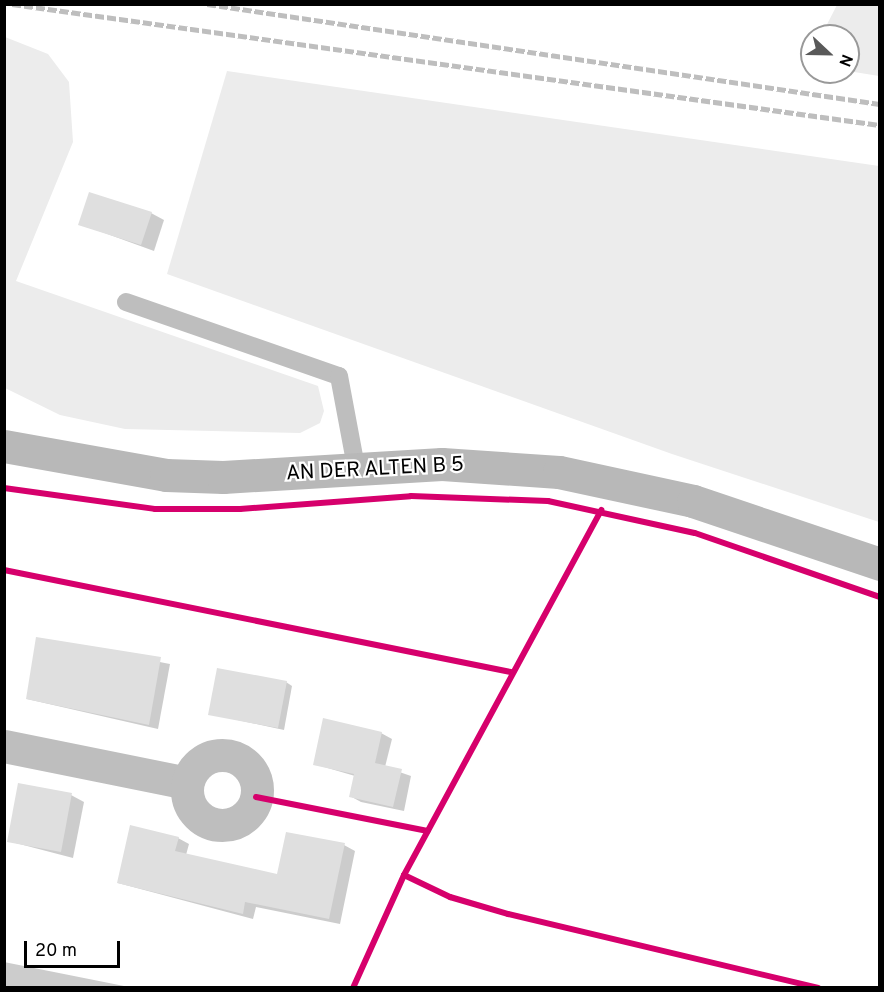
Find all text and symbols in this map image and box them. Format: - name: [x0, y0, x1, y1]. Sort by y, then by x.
- north arrow: [800, 24, 860, 84]
- text: N: [833, 51, 856, 69]
- street label: AN DER ALTEN B 5: [285, 453, 465, 487]
- scale bar: [27, 929, 123, 967]
- text: 20 m: [35, 940, 77, 963]

